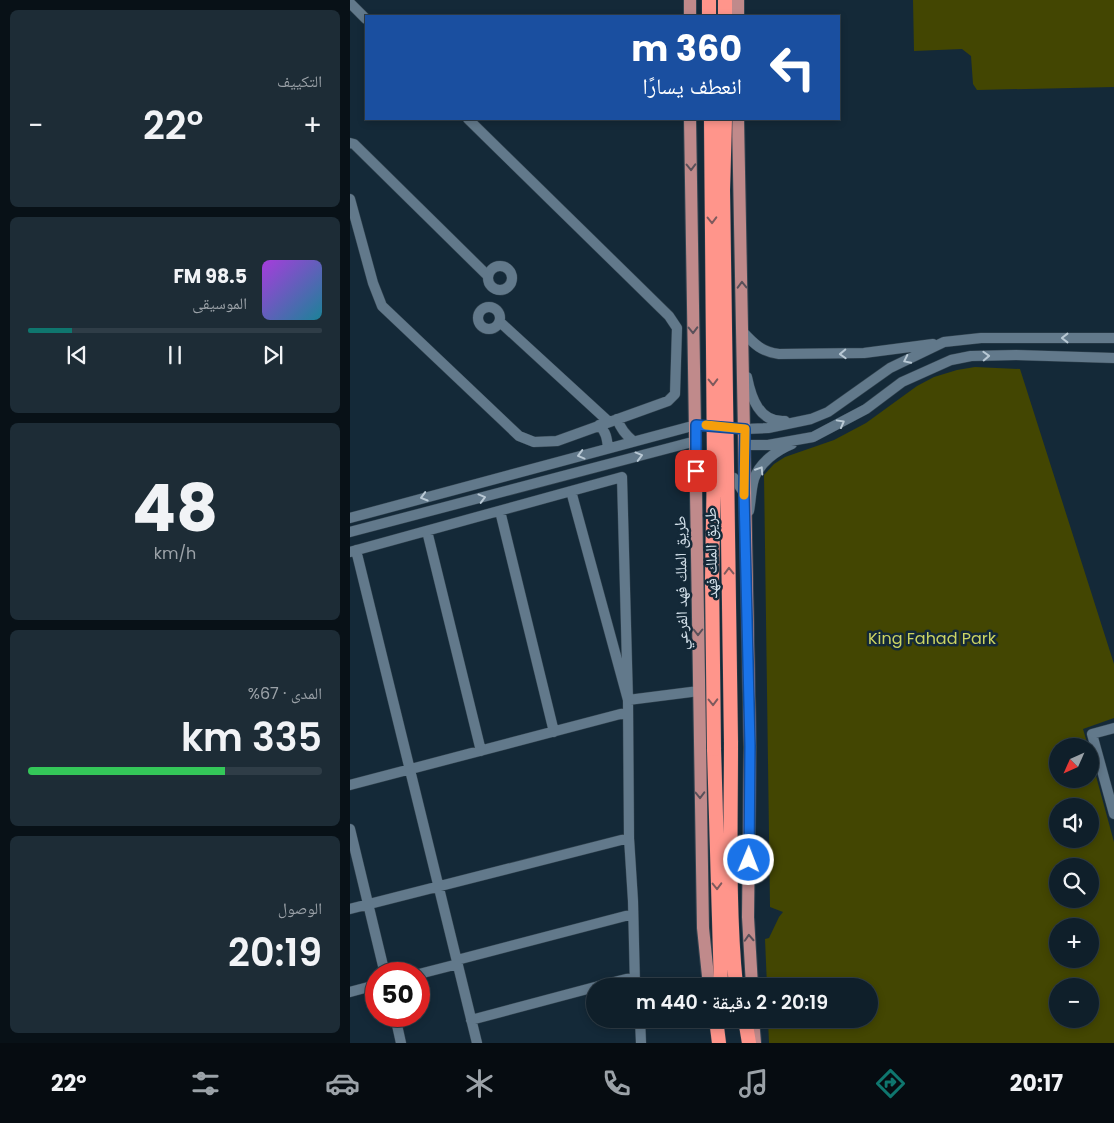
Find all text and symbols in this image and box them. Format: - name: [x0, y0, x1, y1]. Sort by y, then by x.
- text: 360 m: [631, 24, 742, 73]
- icon: left: [760, 35, 825, 100]
- text: التكييف: [277, 70, 322, 93]
- text: انعطف يسارًا: [642, 71, 742, 102]
- text: 22°: [143, 99, 203, 152]
- text: −: [28, 106, 43, 145]
- text: +: [303, 106, 322, 145]
- one-way arrow: [686, 164, 696, 172]
- one-way arrow: [707, 216, 717, 224]
- text: 98.5 FM: [173, 263, 247, 290]
- one-way arrow: [737, 281, 747, 288]
- text: الموسيقى: [192, 292, 247, 315]
- one-way arrow: [688, 326, 698, 334]
- one-way arrow: [1061, 333, 1069, 343]
- icon: previous: [63, 341, 91, 369]
- icon: pause: [161, 341, 189, 369]
- icon: next: [259, 341, 287, 369]
- one-way arrow: [839, 348, 847, 359]
- one-way arrow: [982, 350, 990, 361]
- one-way arrow: [903, 354, 912, 364]
- one-way arrow: [708, 379, 718, 387]
- one-way arrow: [836, 419, 845, 429]
- one-way arrow: [577, 449, 586, 460]
- pin: [675, 450, 717, 492]
- one-way arrow: [634, 452, 642, 462]
- icon: arrive: [682, 457, 710, 485]
- text: 48: [132, 463, 218, 554]
- one-way arrow: [753, 467, 763, 476]
- one-way arrow: [420, 491, 429, 502]
- one-way arrow: [477, 493, 485, 503]
- street label: طريق الملك فهد: [699, 507, 723, 599]
- street label: طريق الملك فهد الفرعي: [668, 516, 695, 650]
- text: km/h: [154, 542, 196, 565]
- one-way arrow: [724, 567, 734, 575]
- park label: King Fahad Park: [868, 627, 997, 650]
- one-way arrow: [693, 629, 703, 637]
- text: المدى · 67%: [248, 682, 322, 705]
- one-way arrow: [708, 699, 718, 707]
- text: 335 km: [181, 711, 322, 764]
- north arrow: [1049, 738, 1099, 788]
- map controls: [1049, 738, 1099, 1028]
- one-way arrow: [695, 791, 706, 799]
- button: sound: [1049, 798, 1099, 848]
- position arrow: [722, 833, 774, 885]
- button: search: [1049, 858, 1099, 908]
- one-way arrow: [712, 882, 722, 890]
- text: الوصول: [278, 897, 322, 920]
- button: +: [1049, 918, 1099, 968]
- text: 20:19: [228, 926, 322, 979]
- one-way arrow: [744, 933, 755, 941]
- speed limit sign: 50: [365, 962, 430, 1027]
- button: −: [1049, 978, 1099, 1028]
- text: 20:19 · 2 دقيقة · 440 m: [636, 989, 828, 1016]
- icon: filters: [188, 1066, 223, 1101]
- icon: car: [325, 1066, 360, 1101]
- icon: climate: [462, 1066, 497, 1101]
- icon: phone: [599, 1066, 634, 1101]
- icon: music: [736, 1066, 771, 1101]
- icon: directions: [873, 1066, 908, 1101]
- text: 22°: [51, 1068, 86, 1099]
- text: 20:17: [1010, 1068, 1063, 1099]

